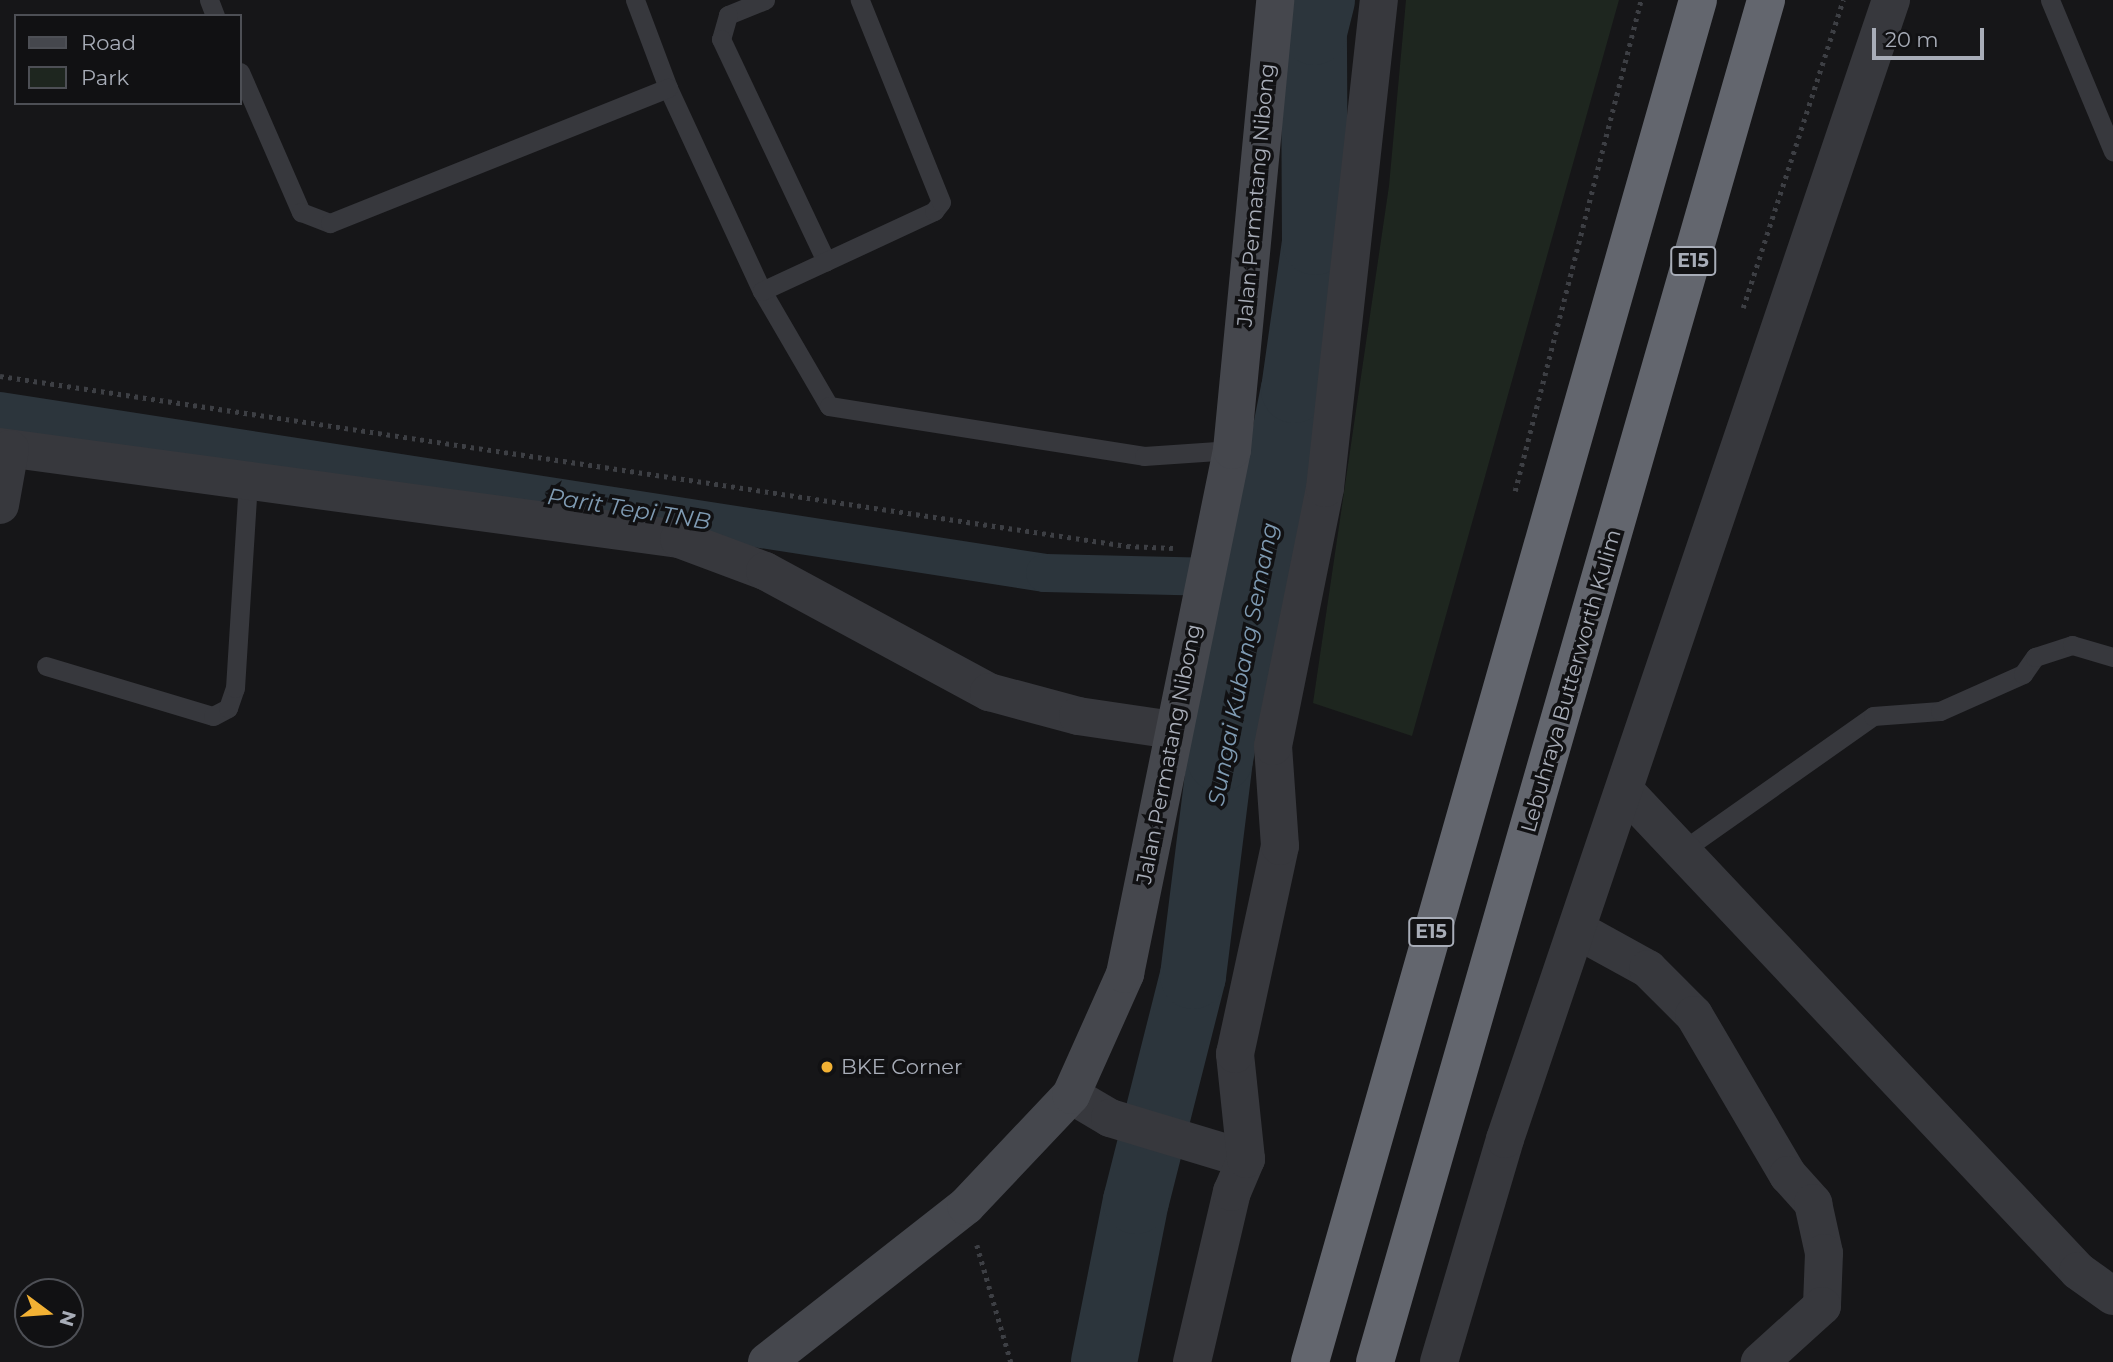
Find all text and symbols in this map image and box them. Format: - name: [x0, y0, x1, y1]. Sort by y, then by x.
- legend: [14, 14, 242, 105]
- scale bar: [1875, 14, 1987, 58]
- text: 20 m: [1885, 27, 1939, 52]
- text: Road: [81, 30, 136, 55]
- street label: Jalan Permatang Nibong: [1232, 62, 1280, 328]
- text: Park: [81, 65, 129, 90]
- road number: E15: [1668, 246, 1718, 276]
- water label: Parit Tepi TNB: [545, 482, 713, 536]
- water label: Sungai Kubang Semang: [1202, 520, 1284, 808]
- street label: Lebuhraya Butterworth Kulim: [1516, 527, 1626, 835]
- street label: Jalan Permatang Nibong: [1131, 622, 1207, 886]
- road number: E15: [1406, 916, 1456, 948]
- place label: BKE Corner: [841, 1054, 962, 1080]
- marker: BKE Corner: [819, 1059, 835, 1075]
- north arrow: [14, 1278, 84, 1348]
- text: N: [55, 1308, 81, 1329]

